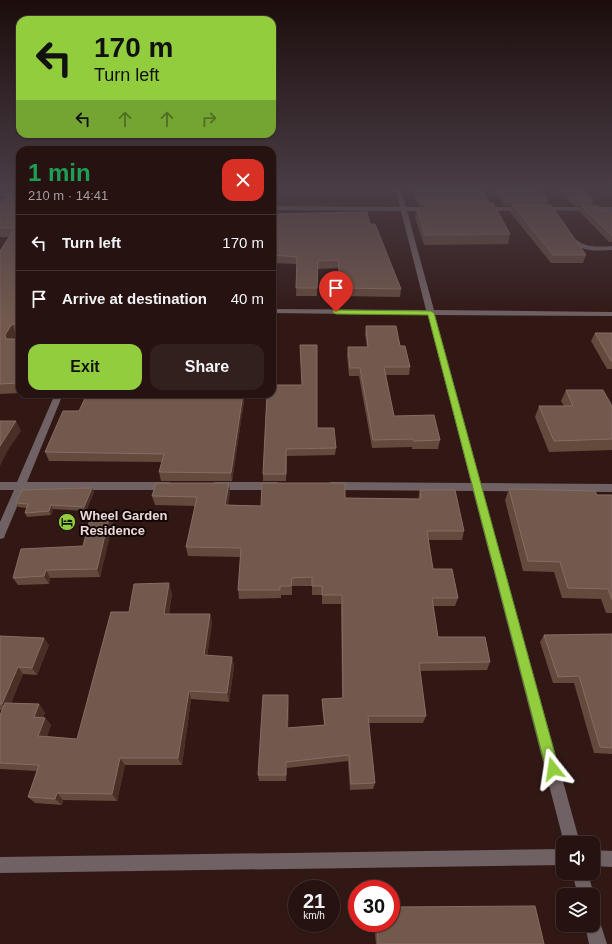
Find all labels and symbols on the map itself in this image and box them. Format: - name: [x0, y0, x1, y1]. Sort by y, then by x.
- pin: [319, 271, 353, 312]
- place label: Wheel Garden Residence: [80, 508, 167, 538]
- hotel icon: Wheel Garden Residence: [57, 512, 77, 532]
- position arrow: [532, 748, 574, 790]
- speed limit sign: 30: [348, 880, 400, 932]

